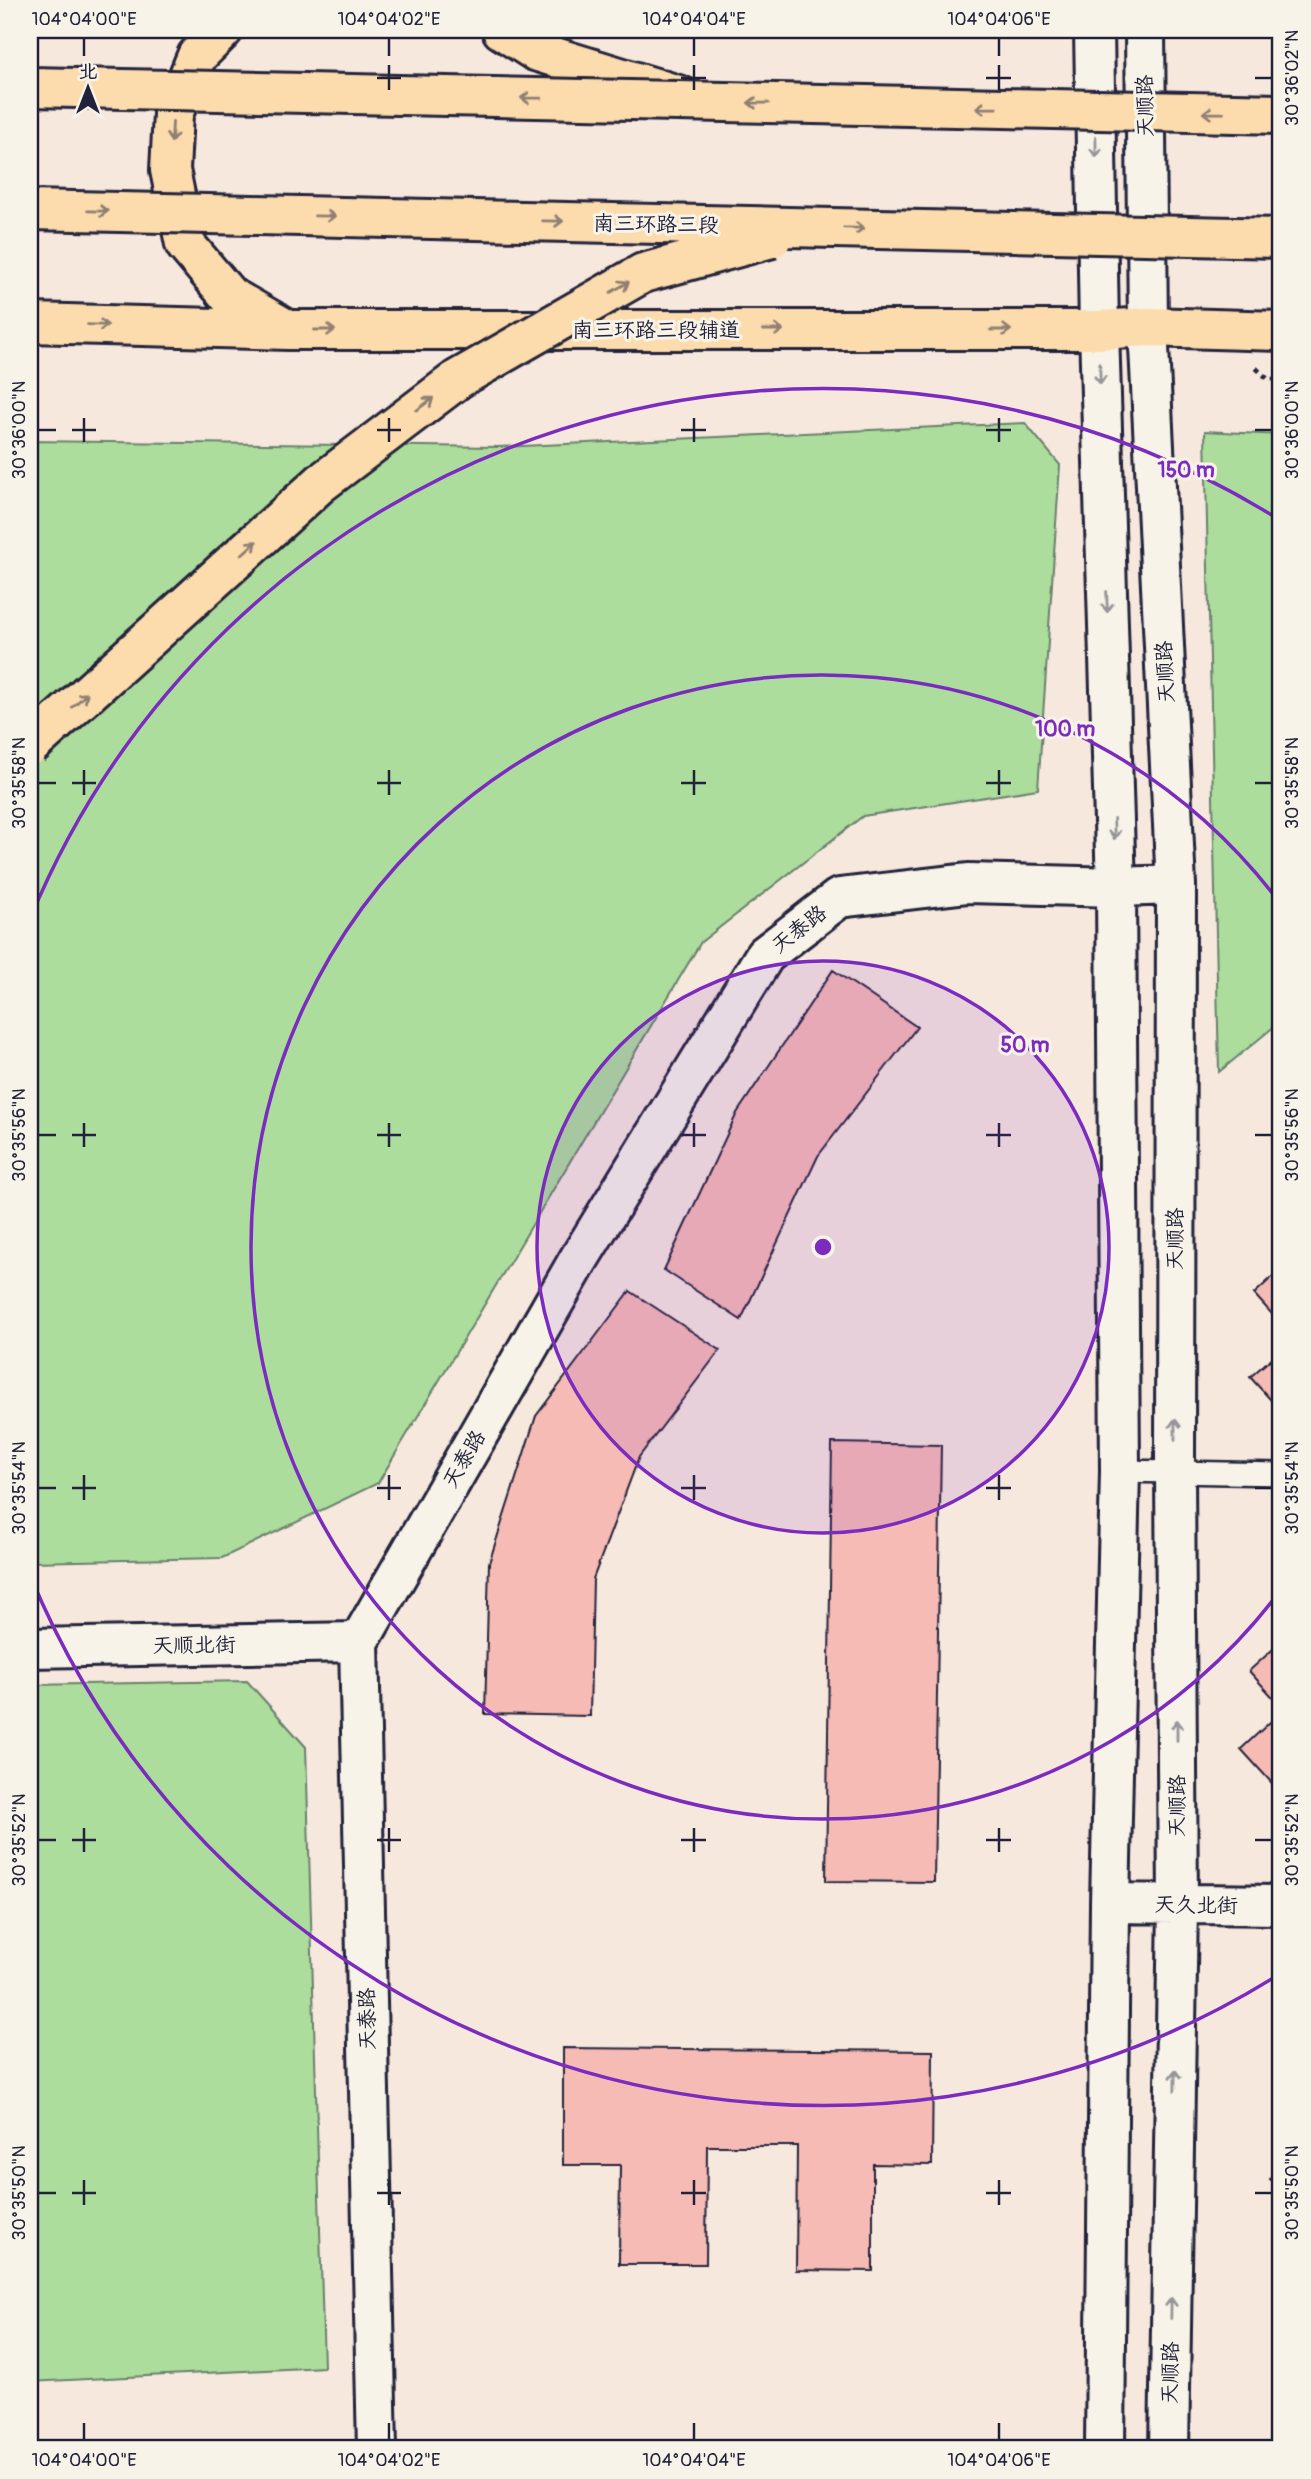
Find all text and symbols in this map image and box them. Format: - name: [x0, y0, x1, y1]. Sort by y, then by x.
- text: 104°04'00"E: [31, 8, 137, 31]
- text: 104°04'02"E: [338, 8, 440, 31]
- text: 104°04'04"E: [642, 8, 746, 31]
- text: 104°04'06"E: [947, 8, 1051, 31]
- text: 30°36'02"N: [1281, 30, 1304, 126]
- north arrow: [52, 52, 122, 122]
- text: 北: [78, 60, 98, 84]
- street label: 天顺路: [1131, 74, 1160, 138]
- one-way arrow: [519, 91, 542, 104]
- one-way arrow: [747, 96, 770, 110]
- one-way arrow: [974, 101, 997, 114]
- one-way arrow: [1202, 106, 1225, 119]
- one-way arrow: [165, 120, 178, 142]
- one-way arrow: [1089, 135, 1103, 158]
- one-way arrow: [86, 204, 109, 218]
- one-way arrow: [314, 210, 337, 223]
- street label: 南三环路三段: [593, 210, 719, 239]
- one-way arrow: [541, 215, 564, 228]
- one-way arrow: [842, 221, 865, 235]
- one-way arrow: [609, 280, 630, 293]
- street label: 南三环路三段辅道: [572, 317, 740, 344]
- one-way arrow: [86, 318, 109, 332]
- one-way arrow: [314, 323, 337, 337]
- one-way arrow: [762, 323, 785, 337]
- one-way arrow: [989, 323, 1012, 337]
- one-way arrow: [1094, 363, 1107, 386]
- text: 30°36'00"N: [8, 381, 31, 479]
- text: 30°36'00"N: [1281, 381, 1304, 479]
- one-way arrow: [415, 396, 434, 411]
- text: 150 m: [1157, 457, 1215, 484]
- one-way arrow: [240, 539, 257, 556]
- one-way arrow: [1101, 590, 1114, 613]
- street label: 天顺路: [1150, 640, 1181, 704]
- one-way arrow: [71, 692, 89, 708]
- text: 100 m: [1035, 716, 1095, 743]
- text: 30°35'58"N: [8, 737, 31, 829]
- text: 30°35'58"N: [1281, 737, 1304, 829]
- one-way arrow: [1108, 817, 1121, 840]
- street label: 天泰路: [766, 899, 832, 959]
- text: 50 m: [1001, 1032, 1050, 1059]
- text: 30°35'56"N: [8, 1088, 31, 1182]
- text: 30°35'56"N: [1281, 1088, 1304, 1182]
- street label: 天顺路: [1162, 1208, 1189, 1271]
- centre of rings: [811, 1235, 835, 1259]
- one-way arrow: [1168, 1418, 1182, 1441]
- street label: 天泰路: [437, 1425, 492, 1493]
- text: 30°35'54"N: [8, 1441, 31, 1535]
- text: 30°35'54"N: [1281, 1441, 1304, 1535]
- street label: 天顺北街: [152, 1631, 236, 1660]
- one-way arrow: [1170, 1719, 1184, 1742]
- street label: 天顺路: [1164, 1775, 1191, 1838]
- text: 30°35'52"N: [8, 1794, 31, 1886]
- text: 30°35'52"N: [1281, 1794, 1304, 1886]
- street label: 天久北街: [1154, 1891, 1238, 1920]
- street label: 天泰路: [353, 1987, 382, 2051]
- one-way arrow: [1168, 2069, 1182, 2092]
- text: 30°35'50"N: [8, 2145, 31, 2241]
- text: 30°35'50"N: [1281, 2145, 1304, 2241]
- one-way arrow: [1164, 2296, 1178, 2319]
- street label: 天顺路: [1156, 2341, 1185, 2405]
- text: 104°04'00"E: [31, 2449, 137, 2472]
- text: 104°04'02"E: [338, 2449, 440, 2472]
- text: 104°04'04"E: [642, 2449, 746, 2472]
- text: 104°04'06"E: [947, 2449, 1051, 2472]

